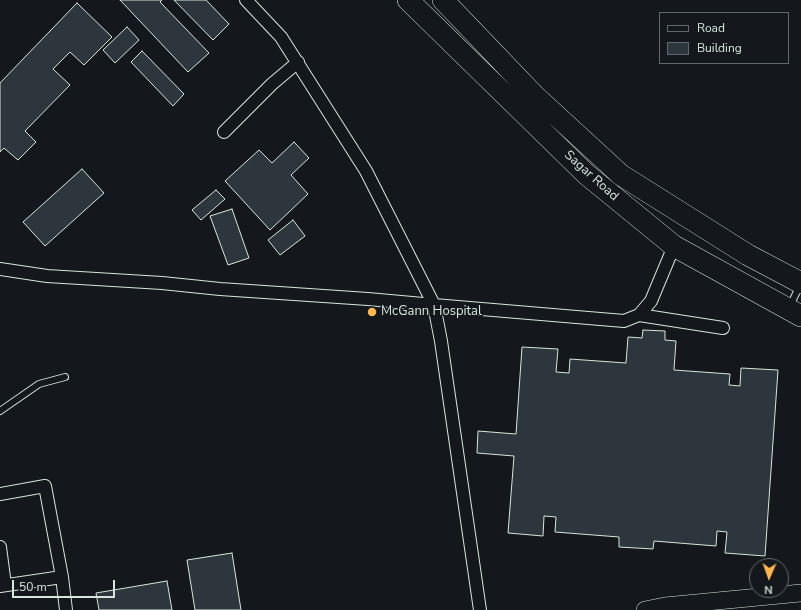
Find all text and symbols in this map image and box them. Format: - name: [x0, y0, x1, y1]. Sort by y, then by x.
- legend: [659, 12, 789, 64]
- text: Road: [697, 20, 725, 36]
- text: Building: [697, 40, 742, 56]
- street label: Sagar Road: [561, 148, 621, 204]
- place label: McGann Hospital: [381, 304, 482, 320]
- marker: McGann Hospital: [366, 306, 378, 318]
- north arrow: [749, 558, 789, 598]
- scale bar: [14, 572, 117, 598]
- text: 50 m: [19, 579, 47, 595]
- text: N: [764, 582, 773, 597]

